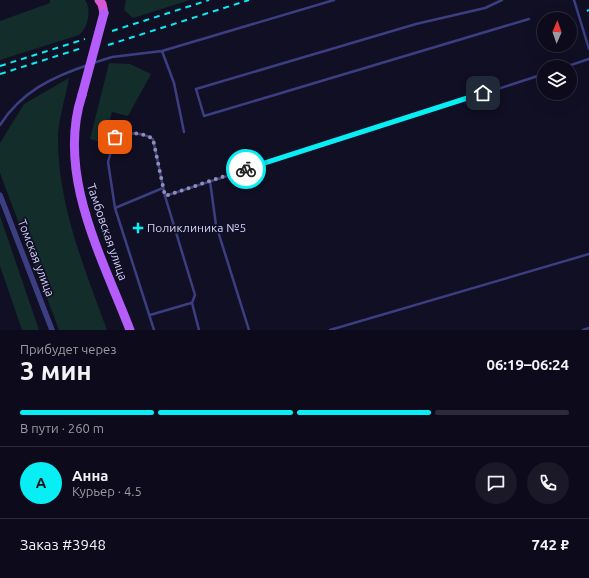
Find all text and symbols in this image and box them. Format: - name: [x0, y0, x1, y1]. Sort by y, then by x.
- north arrow: [537, 12, 577, 52]
- map controls: [537, 12, 577, 100]
- button: layers: [537, 60, 577, 100]
- pin: [466, 76, 500, 110]
- icon: home: [472, 82, 494, 104]
- pin: [98, 120, 132, 154]
- icon: bag: [104, 126, 126, 148]
- courier: [226, 149, 266, 189]
- icon: bike: [235, 158, 257, 180]
- street label: Тамбовская улица: [85, 182, 130, 282]
- street label: Томская улица: [16, 217, 57, 298]
- place label: Поликлиника №5: [147, 221, 246, 234]
- marker: Поликлиника №5: [132, 222, 144, 234]
- text: Прибудет через: [20, 342, 117, 356]
- text: 3 мин: [20, 356, 92, 385]
- text: 06:19–06:24: [486, 356, 569, 373]
- text: В пути · 260 m: [20, 421, 104, 435]
- button: chat: [475, 462, 517, 504]
- button: phone: [527, 462, 569, 504]
- text: Анна: [72, 467, 108, 484]
- text: А: [36, 474, 46, 491]
- text: Курьер · 4.5: [72, 484, 142, 498]
- text: Заказ #3948: [20, 536, 106, 553]
- text: 742 ₽: [532, 536, 569, 553]

